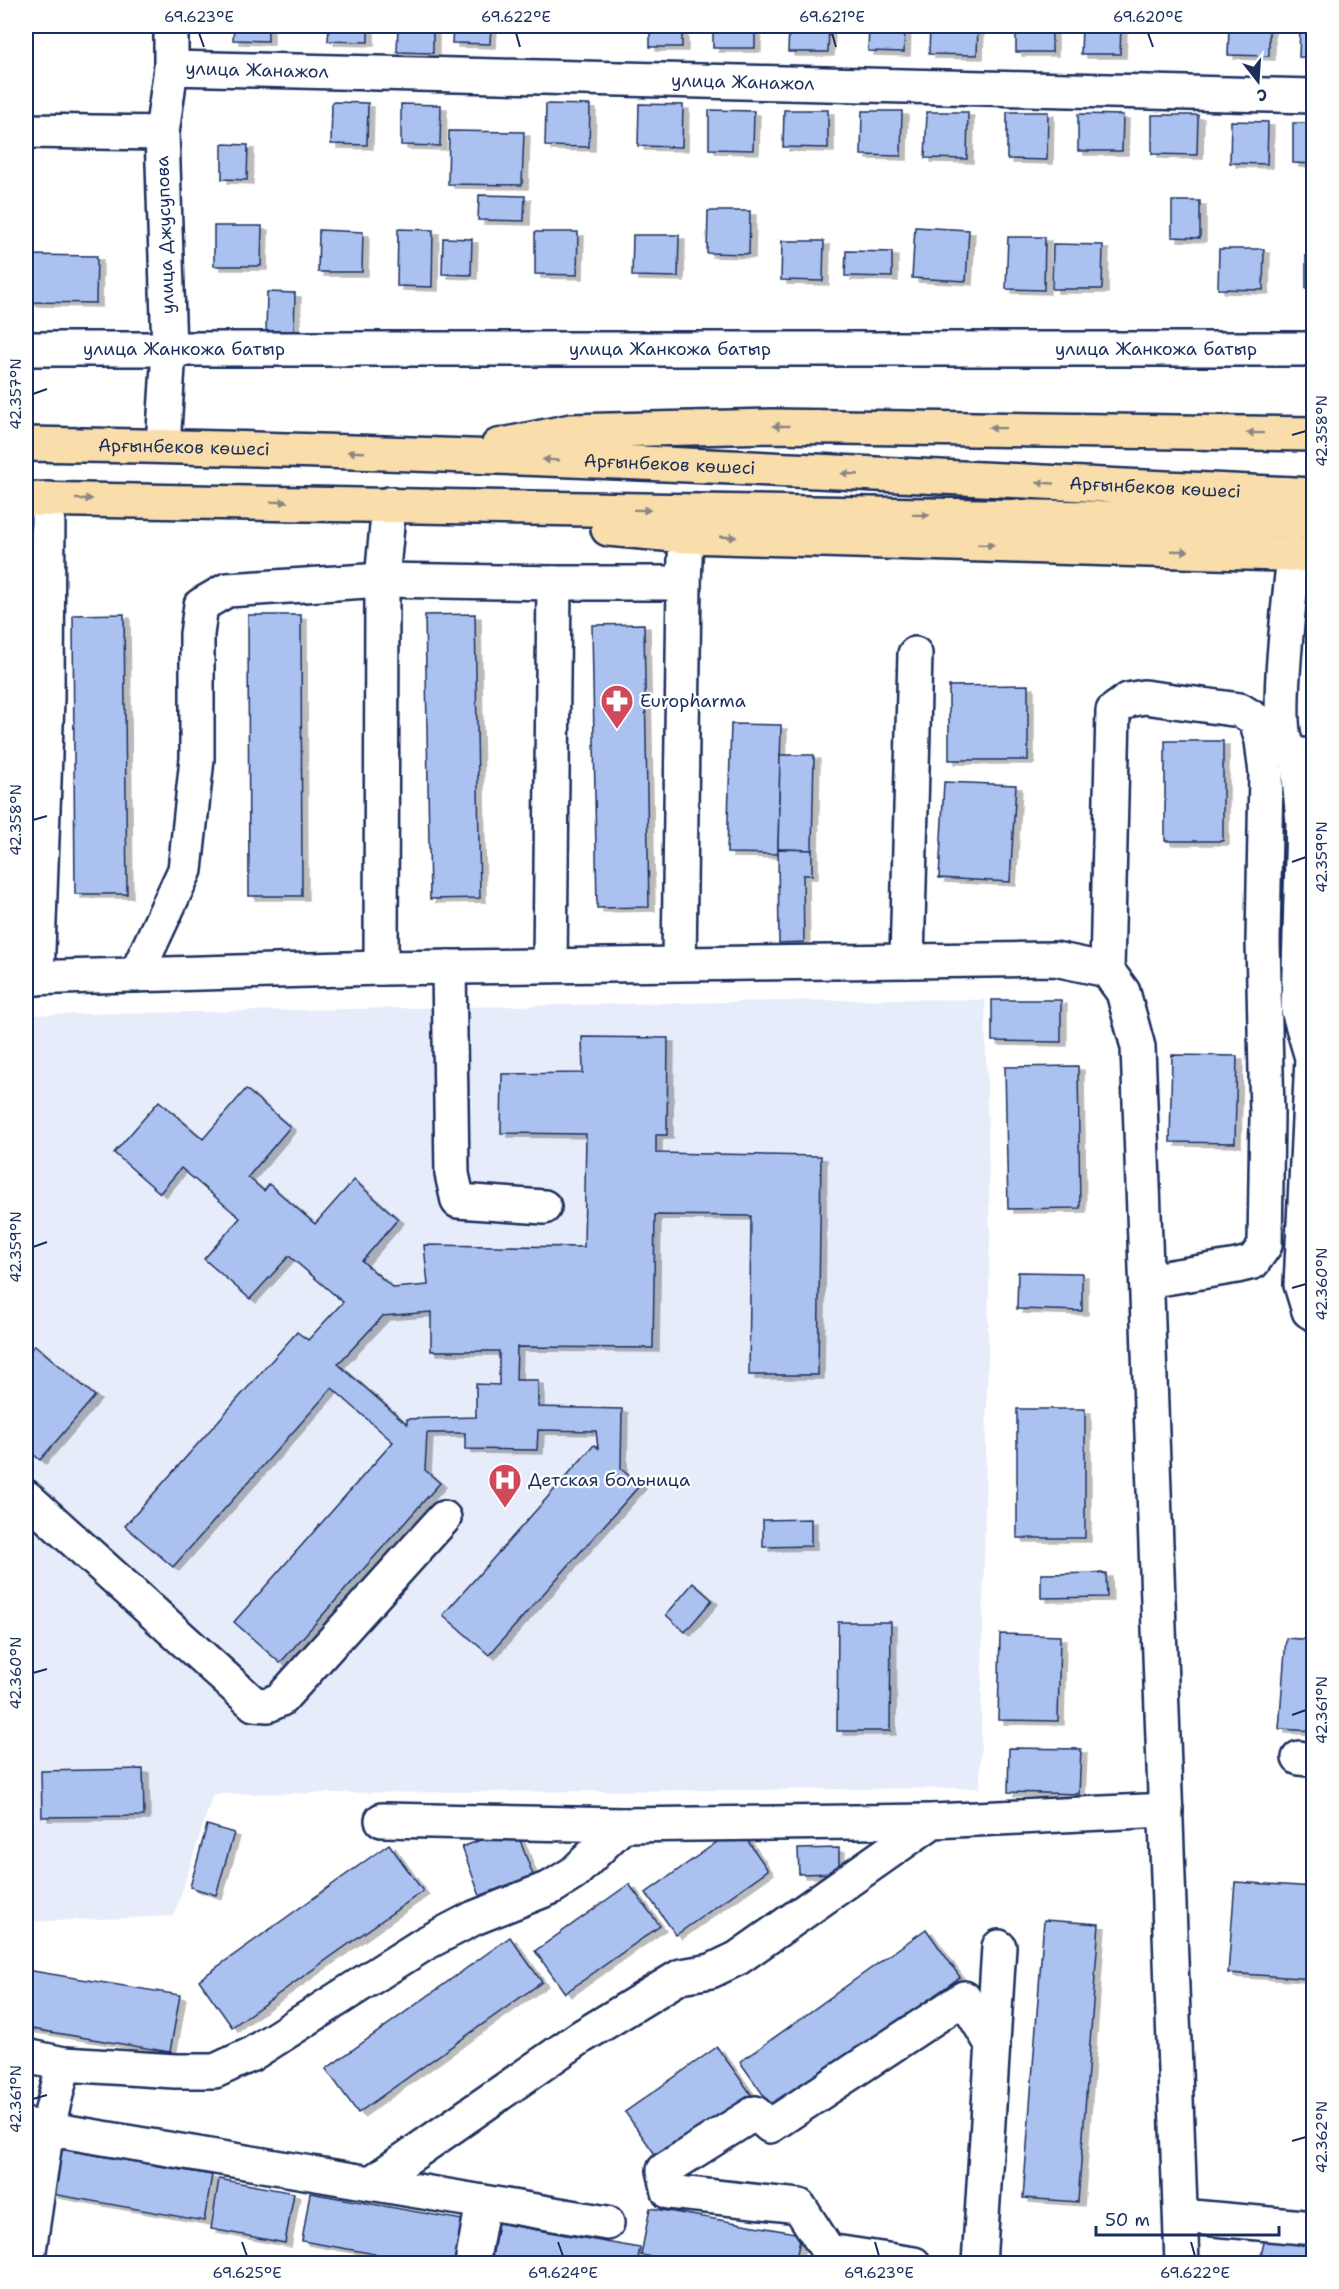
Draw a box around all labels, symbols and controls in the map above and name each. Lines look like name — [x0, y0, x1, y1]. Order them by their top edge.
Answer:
text: 69.623°E — [164, 7, 234, 27]
text: 69.622°E — [481, 7, 551, 27]
text: 69.621°E — [799, 7, 865, 27]
text: 69.620°E — [1113, 7, 1183, 27]
north arrow — [1228, 51, 1288, 111]
street label: улица Жанажол — [185, 56, 329, 84]
street label: улица Жанажол — [671, 68, 815, 96]
text: С — [1254, 83, 1270, 106]
street label: улица Джусупова — [150, 155, 180, 315]
street label: улица Жанкожа батыр — [83, 337, 285, 361]
street label: улица Жанкожа батыр — [569, 337, 771, 361]
street label: улица Жанкожа батыр — [1055, 337, 1257, 361]
text: 42.357°N — [6, 358, 26, 430]
text: 42.358°N — [1312, 395, 1332, 467]
one-way arrow — [772, 421, 791, 431]
one-way arrow — [988, 424, 1007, 433]
one-way arrow — [1246, 428, 1265, 438]
street label: Арғынбеков көшесі — [98, 433, 270, 461]
one-way arrow — [346, 448, 365, 457]
street label: Арғынбеков көшесі — [583, 449, 756, 480]
one-way arrow — [541, 456, 560, 465]
one-way arrow — [841, 469, 860, 478]
street label: Арғынбеков көшесі — [1069, 471, 1241, 504]
one-way arrow — [1036, 478, 1055, 487]
one-way arrow — [74, 494, 93, 504]
one-way arrow — [269, 497, 288, 507]
one-way arrow — [632, 505, 651, 514]
one-way arrow — [911, 510, 930, 520]
one-way arrow — [718, 533, 737, 542]
one-way arrow — [976, 540, 995, 550]
one-way arrow — [1171, 546, 1190, 556]
pharmacy icon: Europharma — [599, 683, 635, 730]
place label: Europharma — [640, 689, 746, 713]
text: 42.358°N — [6, 784, 26, 856]
text: 42.359°N — [1312, 821, 1332, 893]
text: 42.359°N — [6, 1211, 26, 1283]
text: 42.360°N — [1312, 1248, 1332, 1321]
hospital icon: Детская больница — [487, 1462, 523, 1509]
place label: Детская больница — [528, 1468, 690, 1492]
text: 42.360°N — [6, 1637, 26, 1710]
text: 42.361°N — [1312, 1676, 1332, 1744]
text: 42.361°N — [6, 2065, 26, 2133]
text: 42.362°N — [1312, 2101, 1332, 2173]
scale bar — [1096, 2199, 1279, 2237]
text: 50 m — [1105, 2208, 1150, 2232]
text: 69.625°E — [212, 2263, 282, 2283]
text: 69.624°E — [528, 2263, 598, 2283]
text: 69.623°E — [844, 2263, 914, 2283]
text: 69.622°E — [1160, 2263, 1230, 2283]

